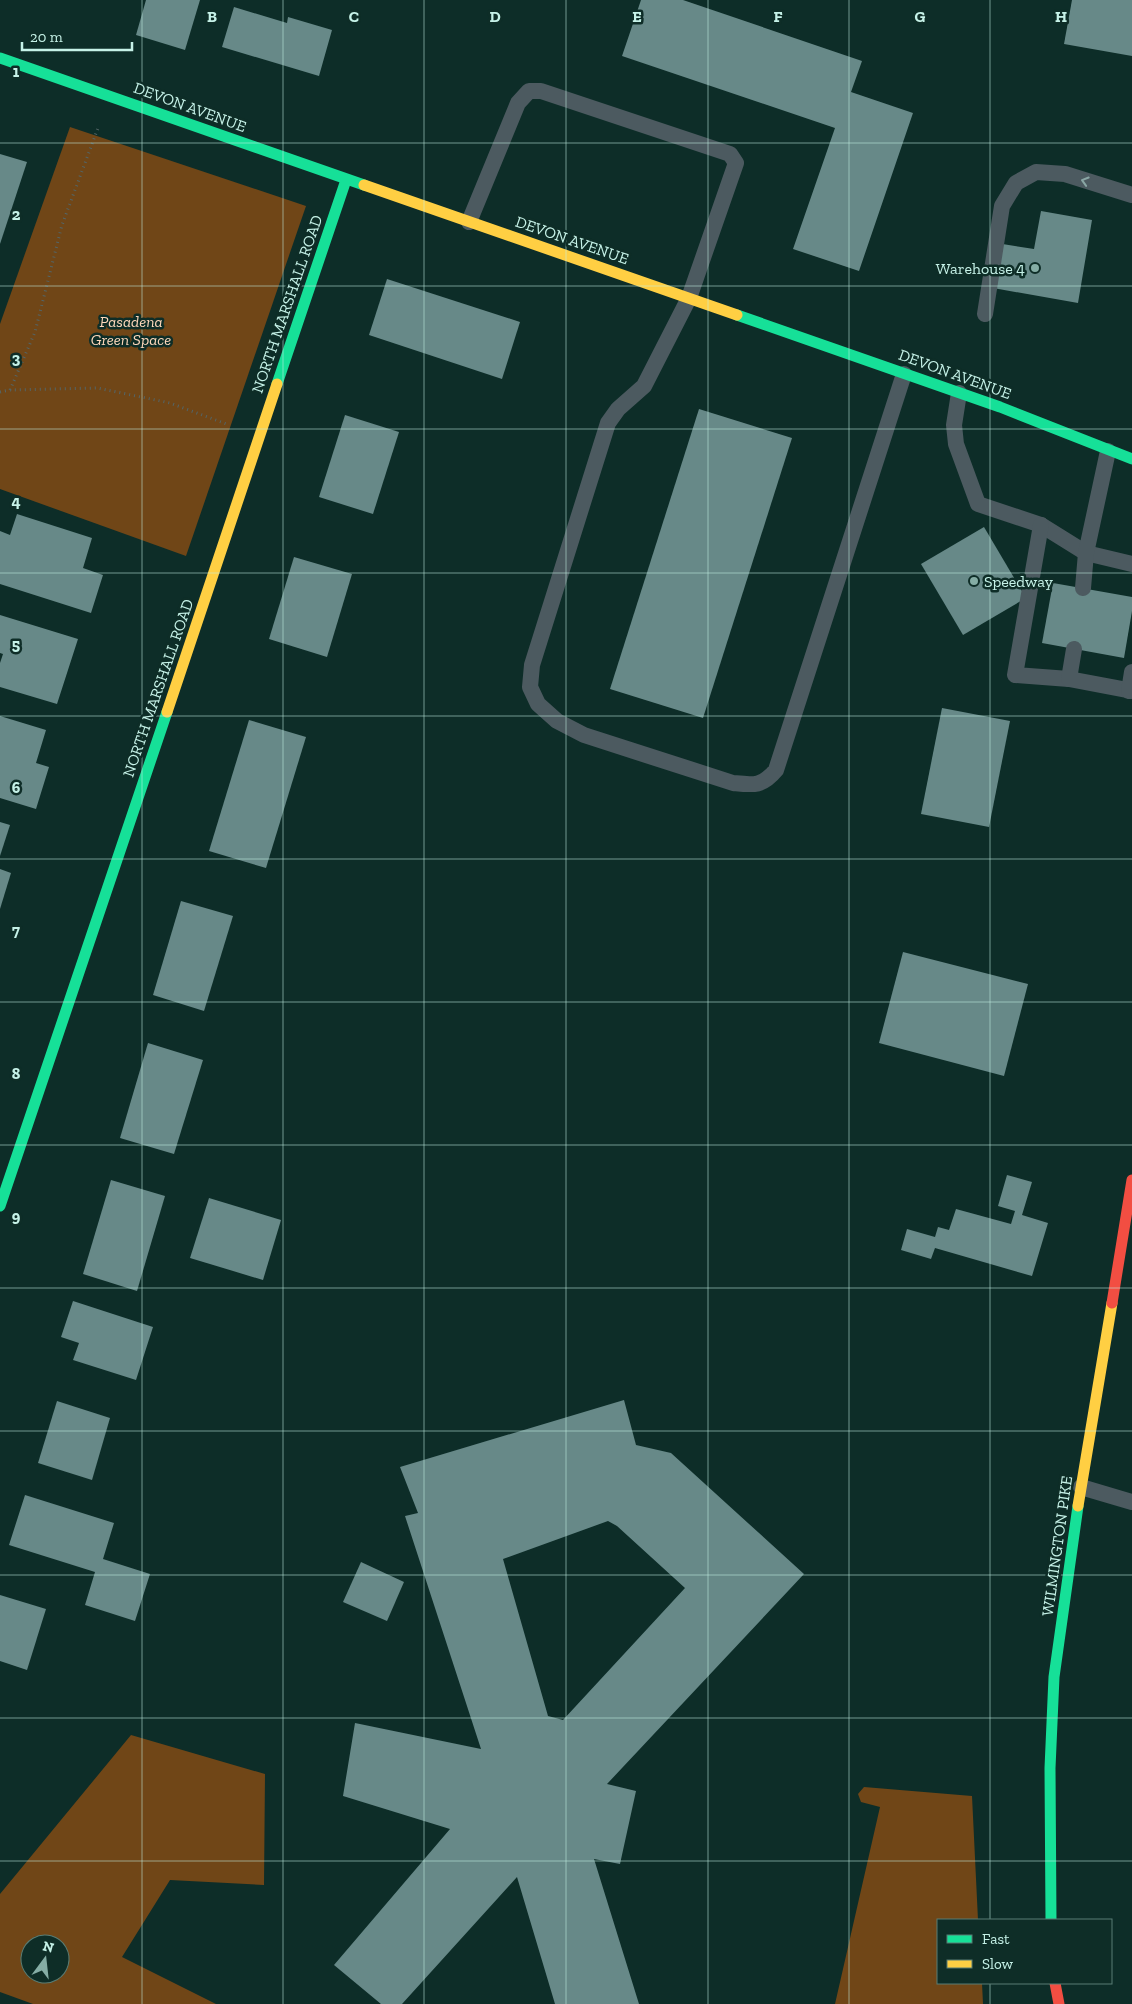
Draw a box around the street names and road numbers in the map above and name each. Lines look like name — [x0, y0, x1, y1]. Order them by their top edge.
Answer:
street label: DEVON AVENUE — [131, 78, 249, 136]
street label: NORTH MARSHALL ROAD — [248, 212, 326, 396]
street label: DEVON AVENUE — [513, 212, 631, 268]
street label: DEVON AVENUE — [896, 345, 1014, 403]
street label: NORTH MARSHALL ROAD — [119, 596, 197, 780]
street label: WILMINGTON PIKE — [1038, 1475, 1076, 1617]

